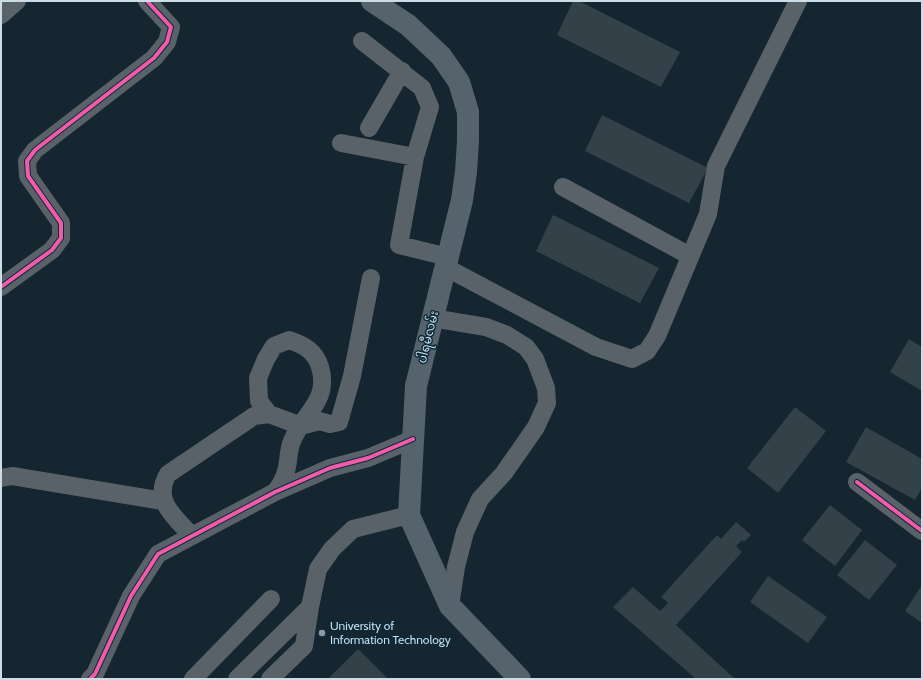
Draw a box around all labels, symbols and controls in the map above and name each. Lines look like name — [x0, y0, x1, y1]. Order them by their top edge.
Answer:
street label: ပါရမီလမ်း — [413, 309, 444, 365]
place label: University of Information Technology — [330, 618, 451, 647]
marker: University of Information Technology — [317, 628, 327, 638]

